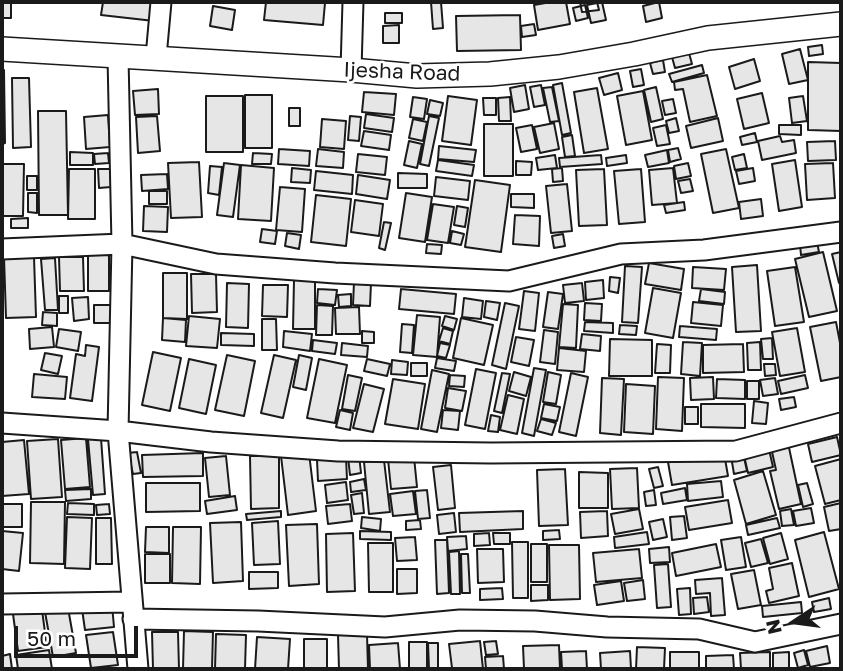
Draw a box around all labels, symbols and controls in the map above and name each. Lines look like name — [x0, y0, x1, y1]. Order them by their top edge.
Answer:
street label: Ijesha Road — [343, 57, 461, 87]
north arrow — [759, 587, 829, 657]
scale bar — [18, 612, 142, 656]
text: N — [760, 617, 786, 636]
text: 50 m — [27, 625, 76, 651]

